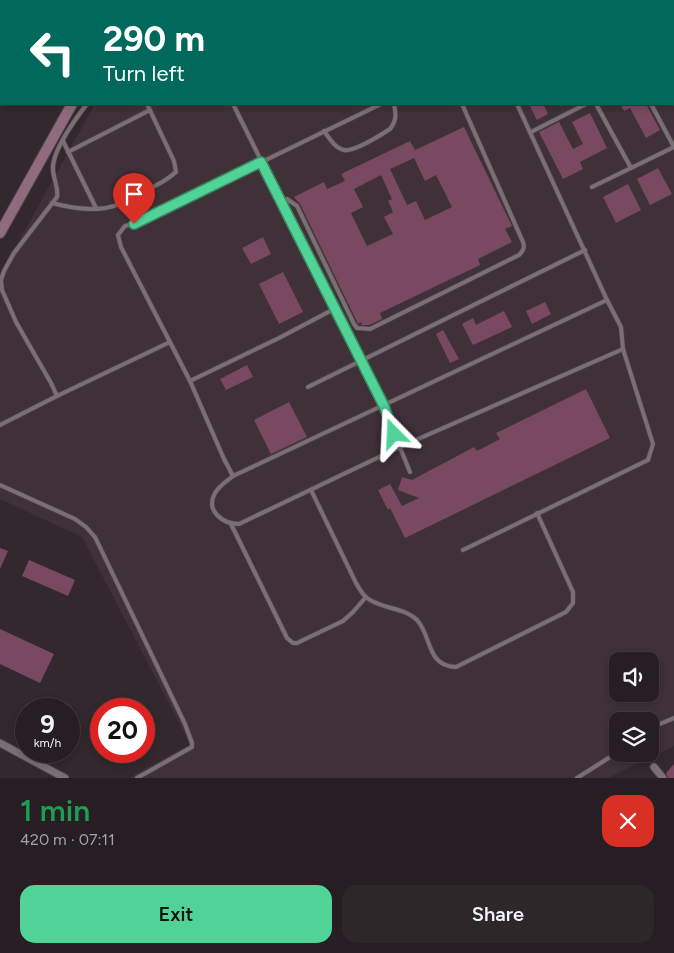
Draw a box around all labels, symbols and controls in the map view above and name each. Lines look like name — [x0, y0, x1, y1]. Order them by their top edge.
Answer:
text: 290 m — [103, 18, 205, 60]
icon: left — [20, 20, 85, 85]
text: Turn left — [103, 60, 185, 87]
pin — [113, 173, 155, 224]
icon: arrive — [120, 180, 148, 208]
position arrow — [367, 407, 419, 459]
map controls — [609, 652, 659, 762]
button: sound — [609, 652, 659, 702]
speed limit sign: 20 — [90, 698, 155, 763]
text: 9 — [40, 709, 55, 739]
button: layers — [609, 712, 659, 762]
text: km/h — [34, 736, 61, 750]
text: 1 min — [20, 792, 90, 829]
button: close — [602, 795, 654, 847]
text: 420 m · 07:11 — [20, 830, 115, 849]
button: Exit — [20, 885, 332, 943]
button: Share — [342, 885, 654, 943]

